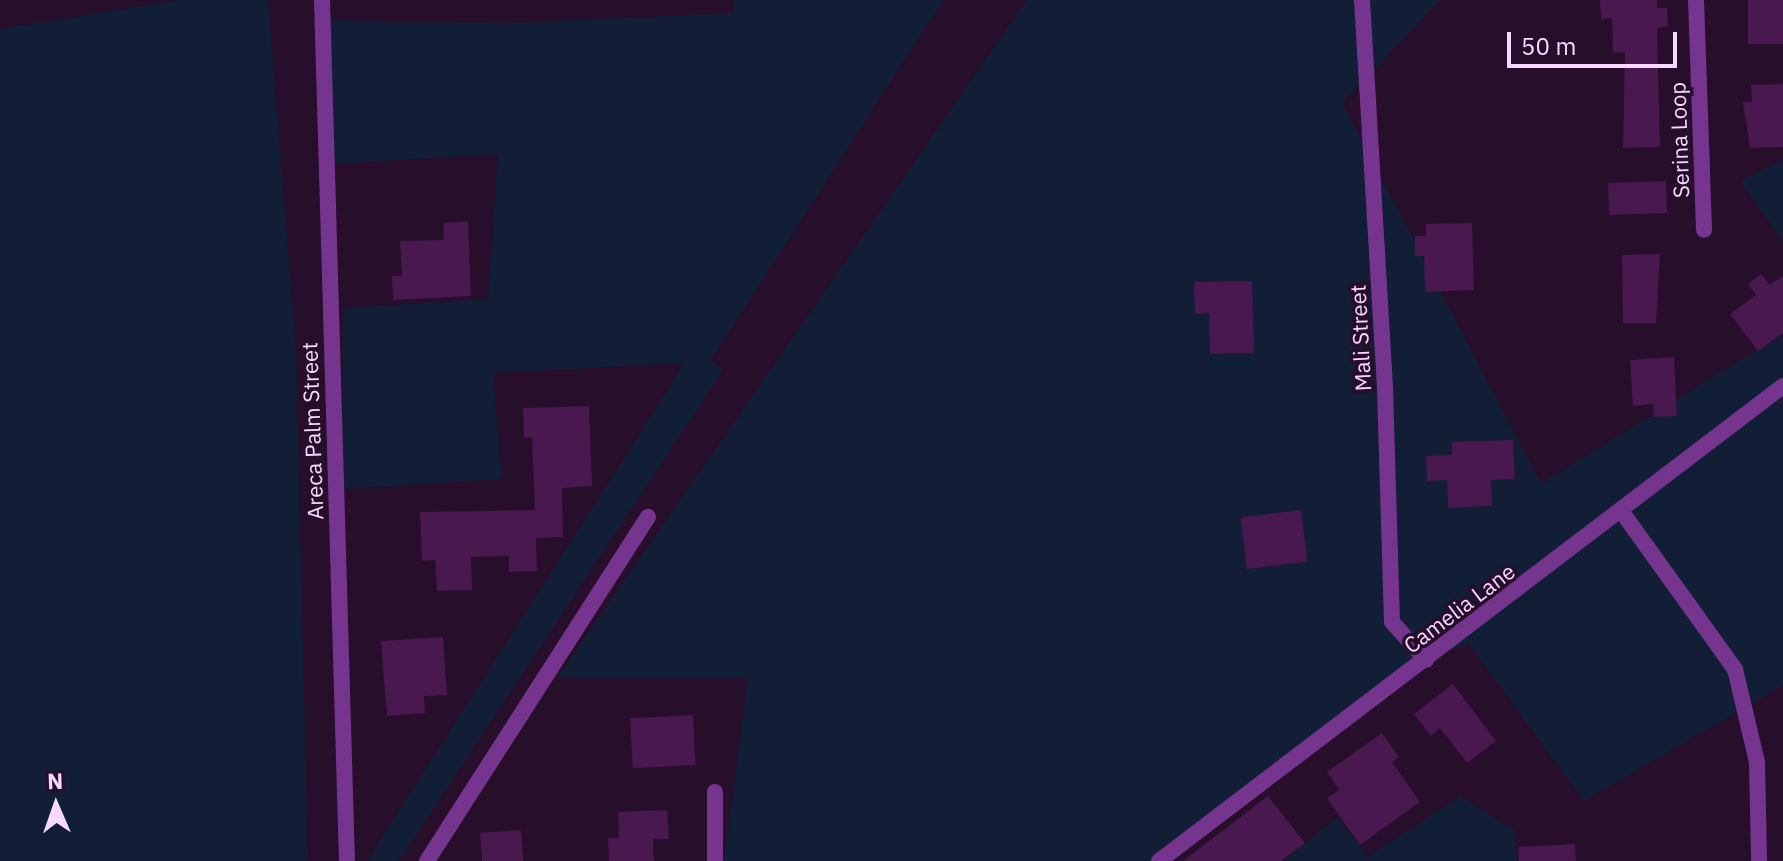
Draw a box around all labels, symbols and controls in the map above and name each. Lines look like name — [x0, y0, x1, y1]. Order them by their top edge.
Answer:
scale bar — [1511, 16, 1681, 66]
text: 50 m — [1521, 30, 1576, 62]
street label: Serina Loop — [1664, 82, 1694, 198]
street label: Mali Street — [1344, 284, 1376, 392]
street label: Areca Palm Street — [296, 342, 328, 520]
street label: Camelia Lane — [1398, 558, 1520, 658]
north arrow — [16, 765, 96, 845]
text: N — [47, 766, 64, 795]

